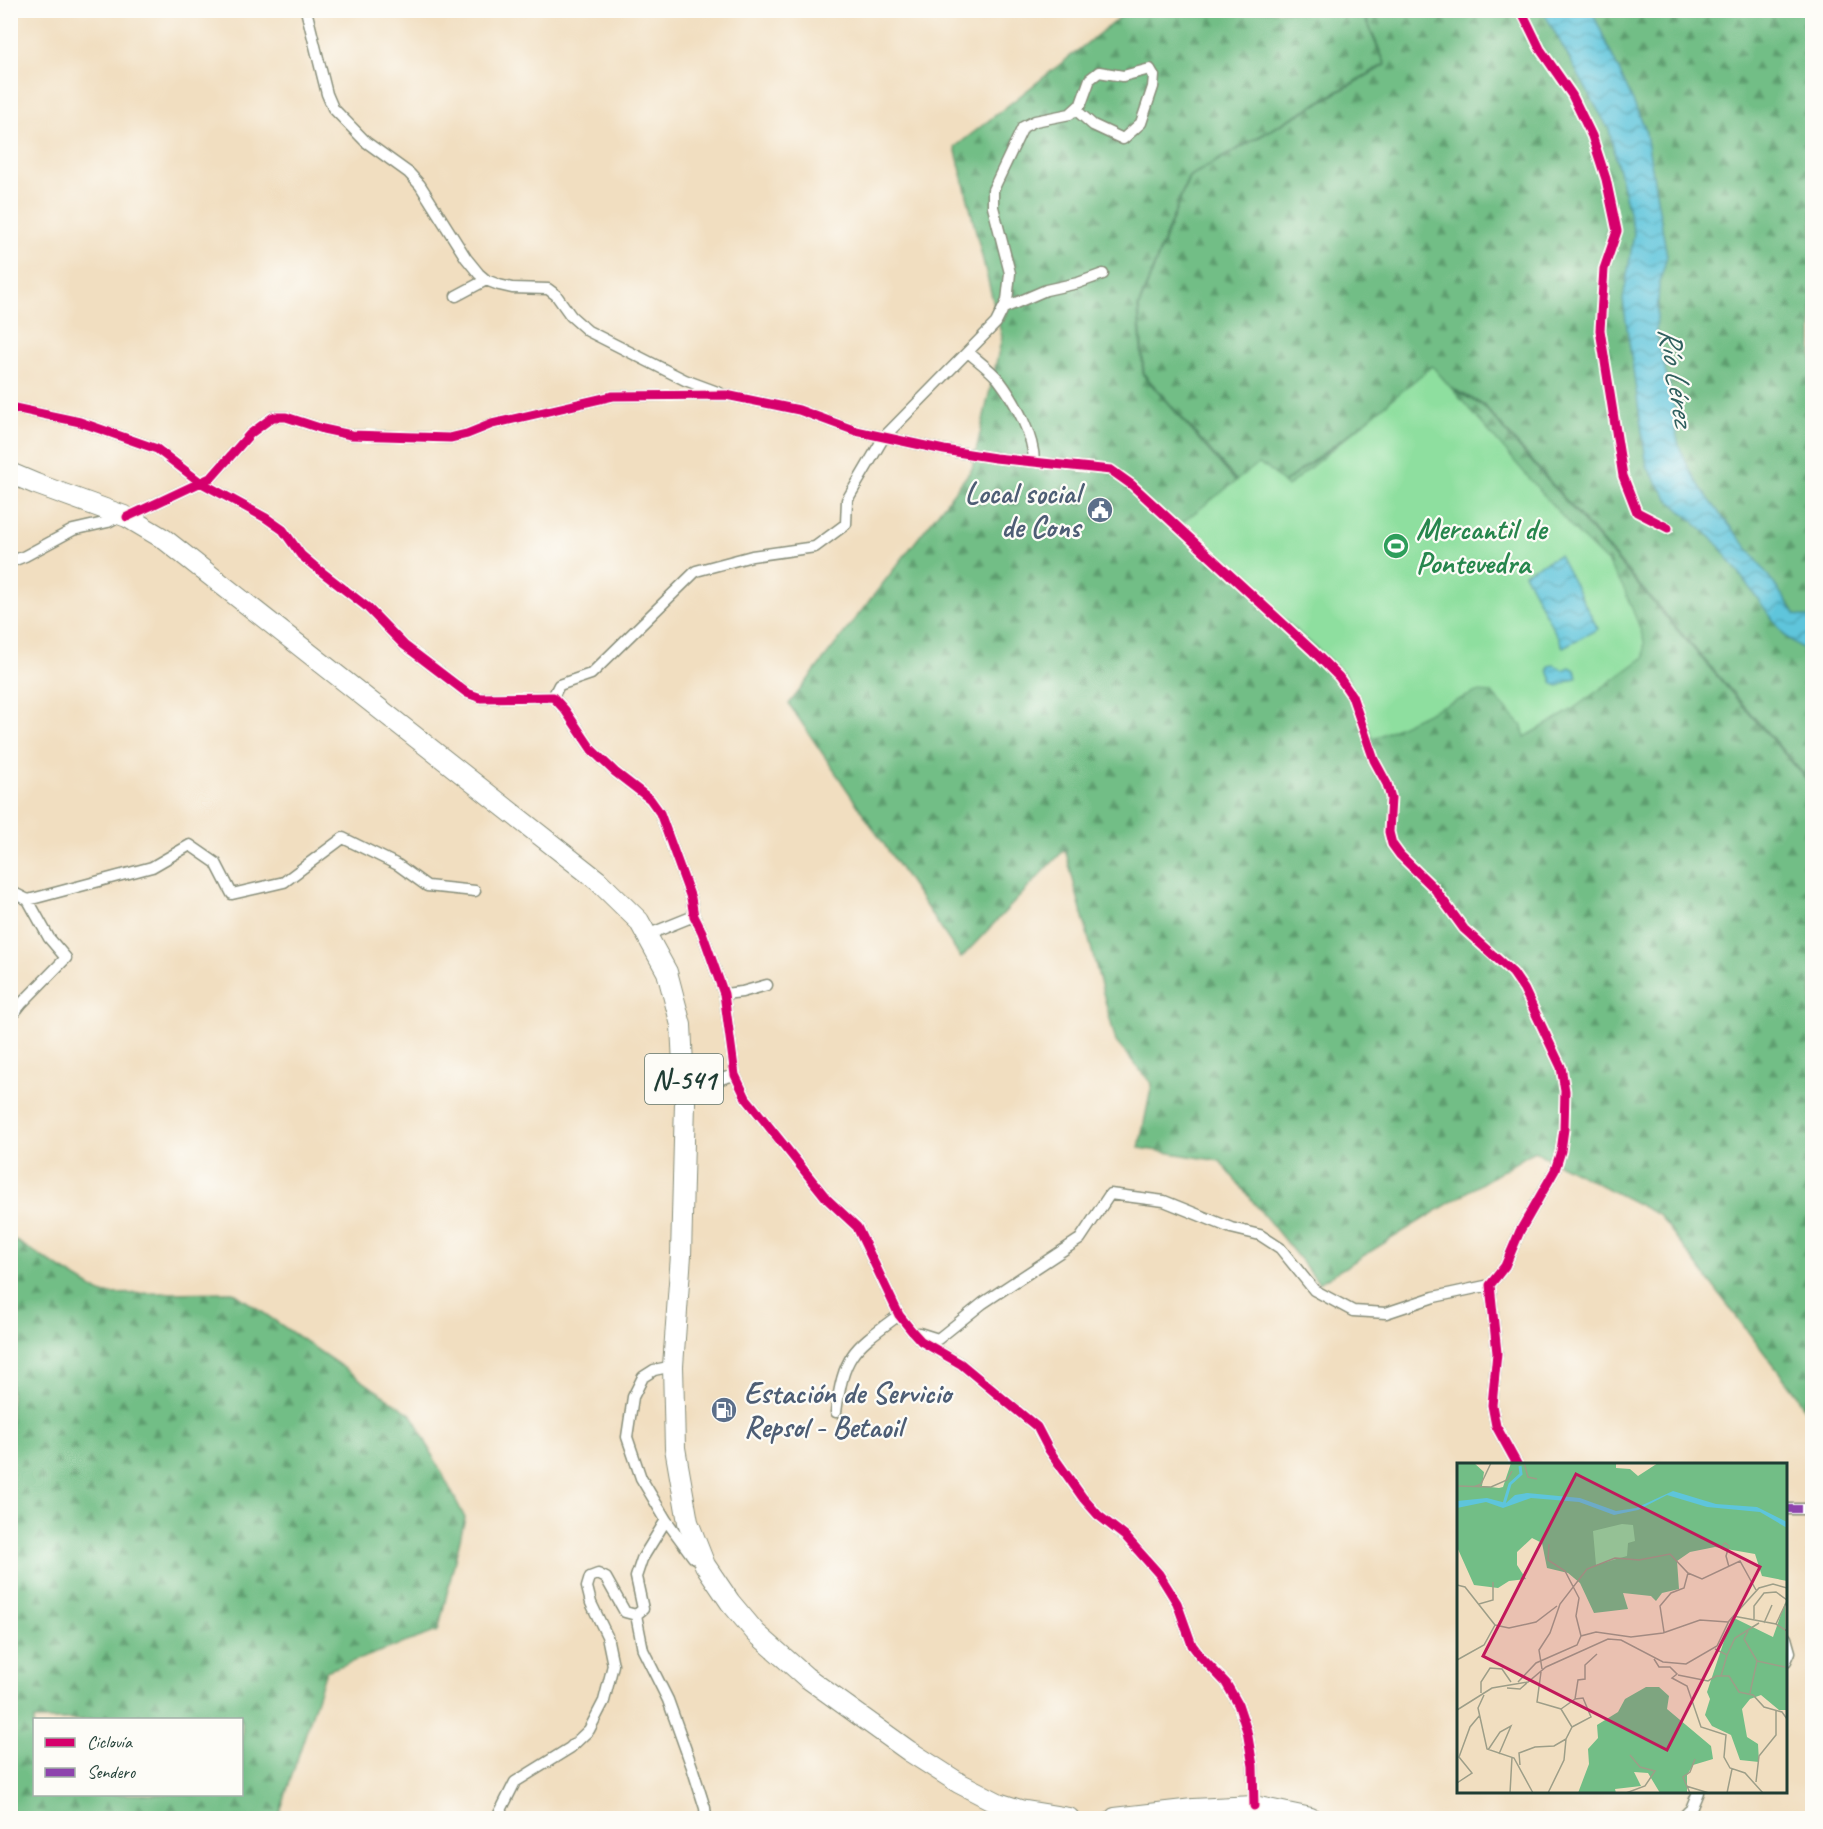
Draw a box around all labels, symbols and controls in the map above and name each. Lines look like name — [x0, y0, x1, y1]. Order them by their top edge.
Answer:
water label: Río Lérez — [1649, 324, 1706, 433]
place label: Local social de Cons — [965, 474, 1086, 546]
public building icon: Local social de Cons — [1085, 495, 1115, 525]
place label: Mercantil de Pontevedra — [1416, 510, 1549, 582]
sports icon: Mercantil de Pontevedra — [1381, 531, 1411, 561]
road number: N-541 — [645, 1054, 723, 1104]
place label: Estación de Servicio Repsol - Betaoil — [744, 1374, 954, 1446]
fuel station icon: Estación de Servicio Repsol - Betaoil — [709, 1395, 739, 1425]
inset map — [1457, 1463, 1787, 1793]
legend — [33, 1718, 243, 1796]
text: Ciclovía — [87, 1731, 133, 1753]
text: Sendero — [87, 1761, 137, 1783]

